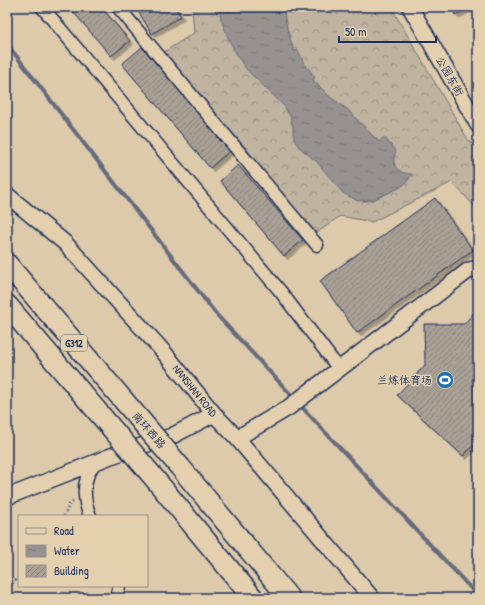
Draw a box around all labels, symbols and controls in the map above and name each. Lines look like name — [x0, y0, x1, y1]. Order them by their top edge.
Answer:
scale bar — [339, 18, 436, 44]
text: 50 m — [345, 23, 366, 40]
street label: 公园东街 — [433, 53, 468, 99]
road number: G312 — [61, 335, 87, 351]
street label: NANSHAN ROAD — [170, 362, 221, 420]
sports icon: 兰炼体育场 — [435, 370, 455, 390]
place label: 兰炼体育场 — [377, 373, 432, 387]
street label: 南环西路 — [129, 409, 169, 451]
legend — [18, 515, 148, 587]
text: Road — [54, 522, 74, 539]
text: Water — [54, 542, 80, 559]
text: Building — [54, 562, 89, 579]

